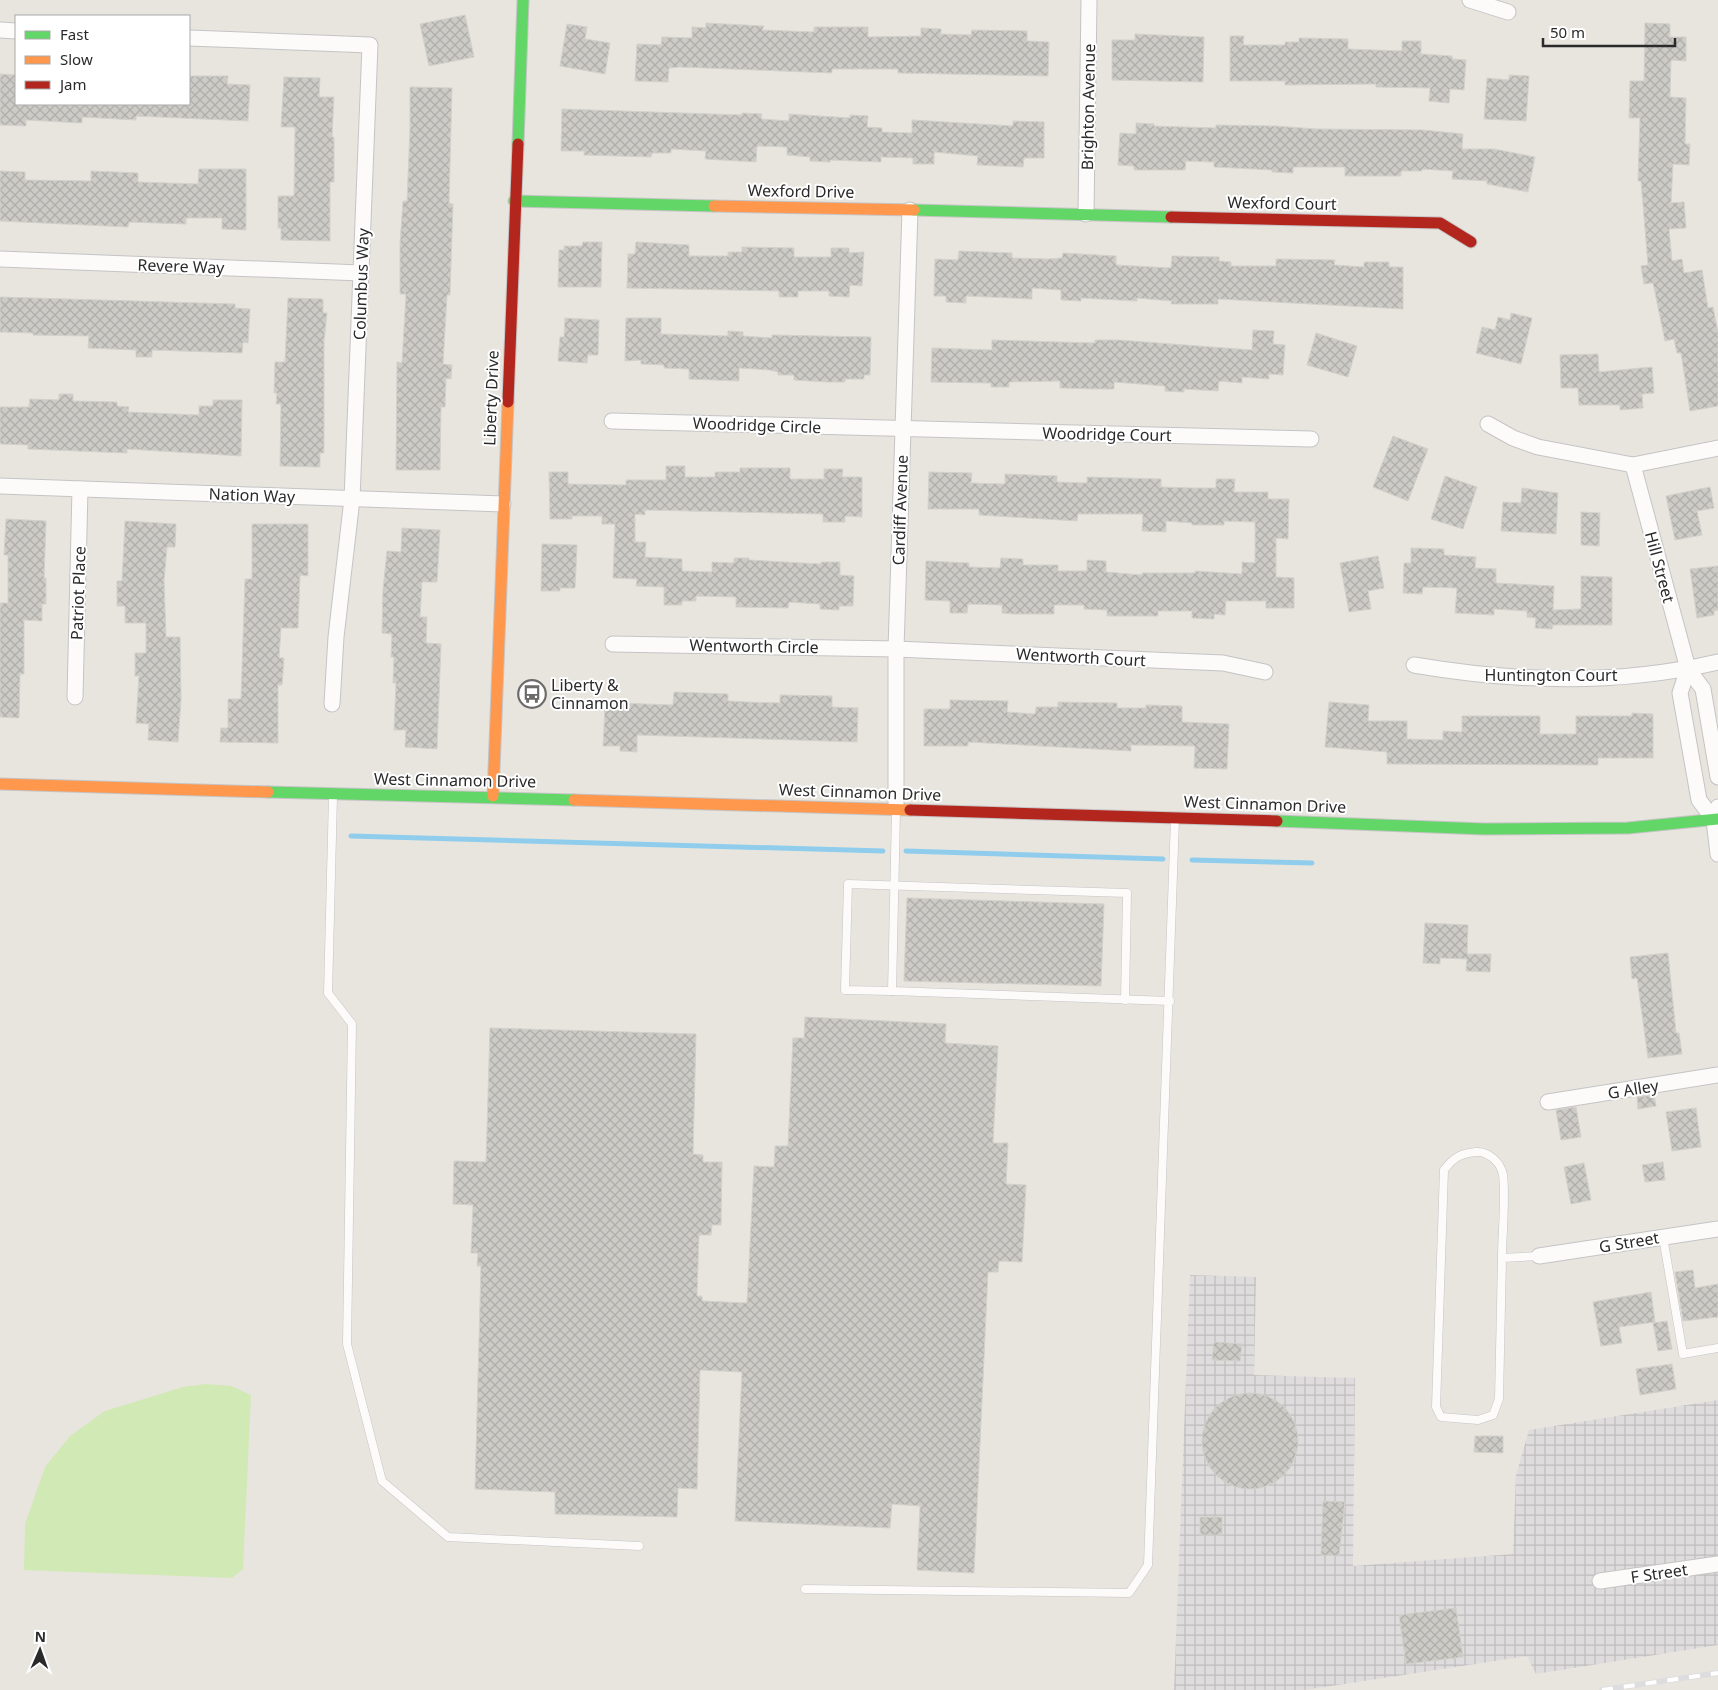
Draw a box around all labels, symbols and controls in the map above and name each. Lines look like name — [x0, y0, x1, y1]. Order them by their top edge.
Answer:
legend — [15, 15, 190, 105]
scale bar — [1543, 15, 1676, 47]
text: 50 m — [1550, 22, 1585, 42]
text: Fast — [60, 24, 89, 44]
street label: Brighton Avenue — [1076, 44, 1100, 170]
text: Slow — [60, 49, 93, 69]
text: Jam — [58, 74, 87, 94]
street label: Wexford Drive — [747, 179, 855, 203]
street label: Wexford Court — [1227, 191, 1337, 215]
street label: Columbus Way — [348, 227, 374, 340]
street label: Revere Way — [137, 253, 226, 279]
street label: Liberty Drive — [478, 350, 504, 446]
street label: Woodridge Circle — [692, 412, 822, 438]
street label: Woodridge Court — [1042, 422, 1172, 446]
street label: Cardiff Avenue — [887, 454, 913, 566]
street label: Nation Way — [208, 482, 296, 508]
street label: Hill Street — [1640, 529, 1680, 605]
street label: Patriot Place — [65, 546, 91, 640]
street label: Wentworth Circle — [689, 634, 819, 658]
street label: Wentworth Court — [1016, 643, 1147, 671]
street label: Huntington Court — [1485, 664, 1618, 686]
place label: Liberty & Cinnamon — [551, 674, 629, 714]
bus stop icon: Liberty & Cinnamon — [517, 679, 547, 709]
street label: West Cinnamon Drive — [374, 768, 536, 792]
street label: West Cinnamon Drive — [778, 778, 942, 806]
street label: West Cinnamon Drive — [1183, 790, 1347, 818]
street label: G Alley — [1606, 1074, 1661, 1104]
street label: G Street — [1597, 1226, 1661, 1258]
street label: F Street — [1629, 1558, 1689, 1588]
north arrow — [15, 1625, 65, 1675]
text: N — [34, 1627, 46, 1646]

